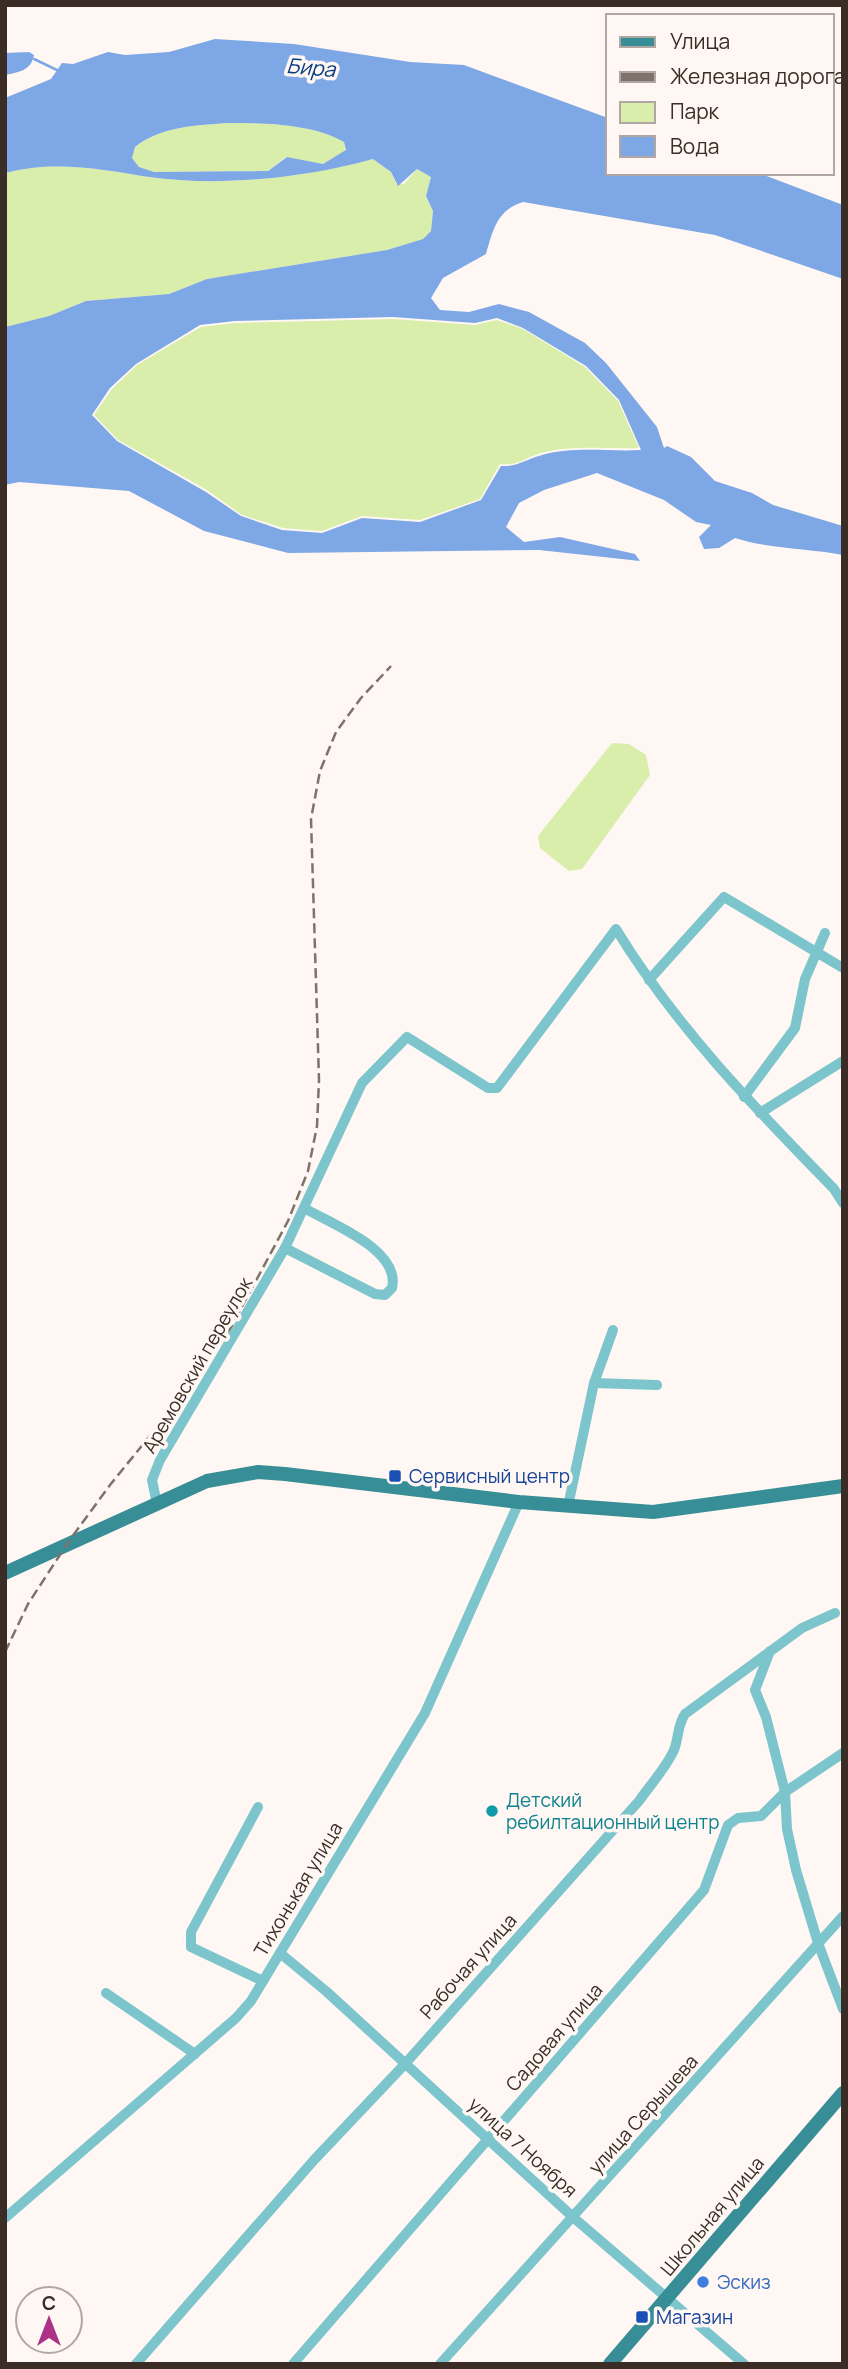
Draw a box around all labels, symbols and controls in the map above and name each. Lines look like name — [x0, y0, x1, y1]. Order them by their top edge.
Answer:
legend — [606, 14, 834, 175]
text: Улица — [670, 27, 730, 55]
water label: Бира — [286, 51, 338, 83]
text: Железная дорога — [670, 62, 846, 90]
text: Парк — [670, 97, 720, 125]
text: Вода — [670, 132, 720, 160]
street label: Аремовский переулок — [136, 1272, 258, 1458]
place label: Сервисный центр — [409, 1463, 570, 1489]
marker: Сервисный центр — [387, 1468, 403, 1484]
place label: Детский ребилтационный центр — [506, 1787, 720, 1835]
marker: Детский ребилтационный центр — [484, 1803, 500, 1819]
street label: Тихонькая улица — [248, 1817, 348, 1961]
street label: Рабочая улица — [414, 1908, 522, 2024]
street label: Садовая улица — [500, 1977, 608, 2097]
street label: улица Серышева — [582, 2049, 704, 2179]
street label: улица 7 Ноября — [463, 2091, 583, 2203]
street label: Школьная улица — [654, 2151, 770, 2281]
place label: Эскиз — [717, 2269, 771, 2295]
marker: Эскиз — [695, 2274, 711, 2290]
north arrow — [14, 2285, 84, 2355]
text: С — [42, 2290, 56, 2316]
place label: Магазин — [656, 2304, 733, 2330]
marker: Магазин — [634, 2309, 650, 2325]

